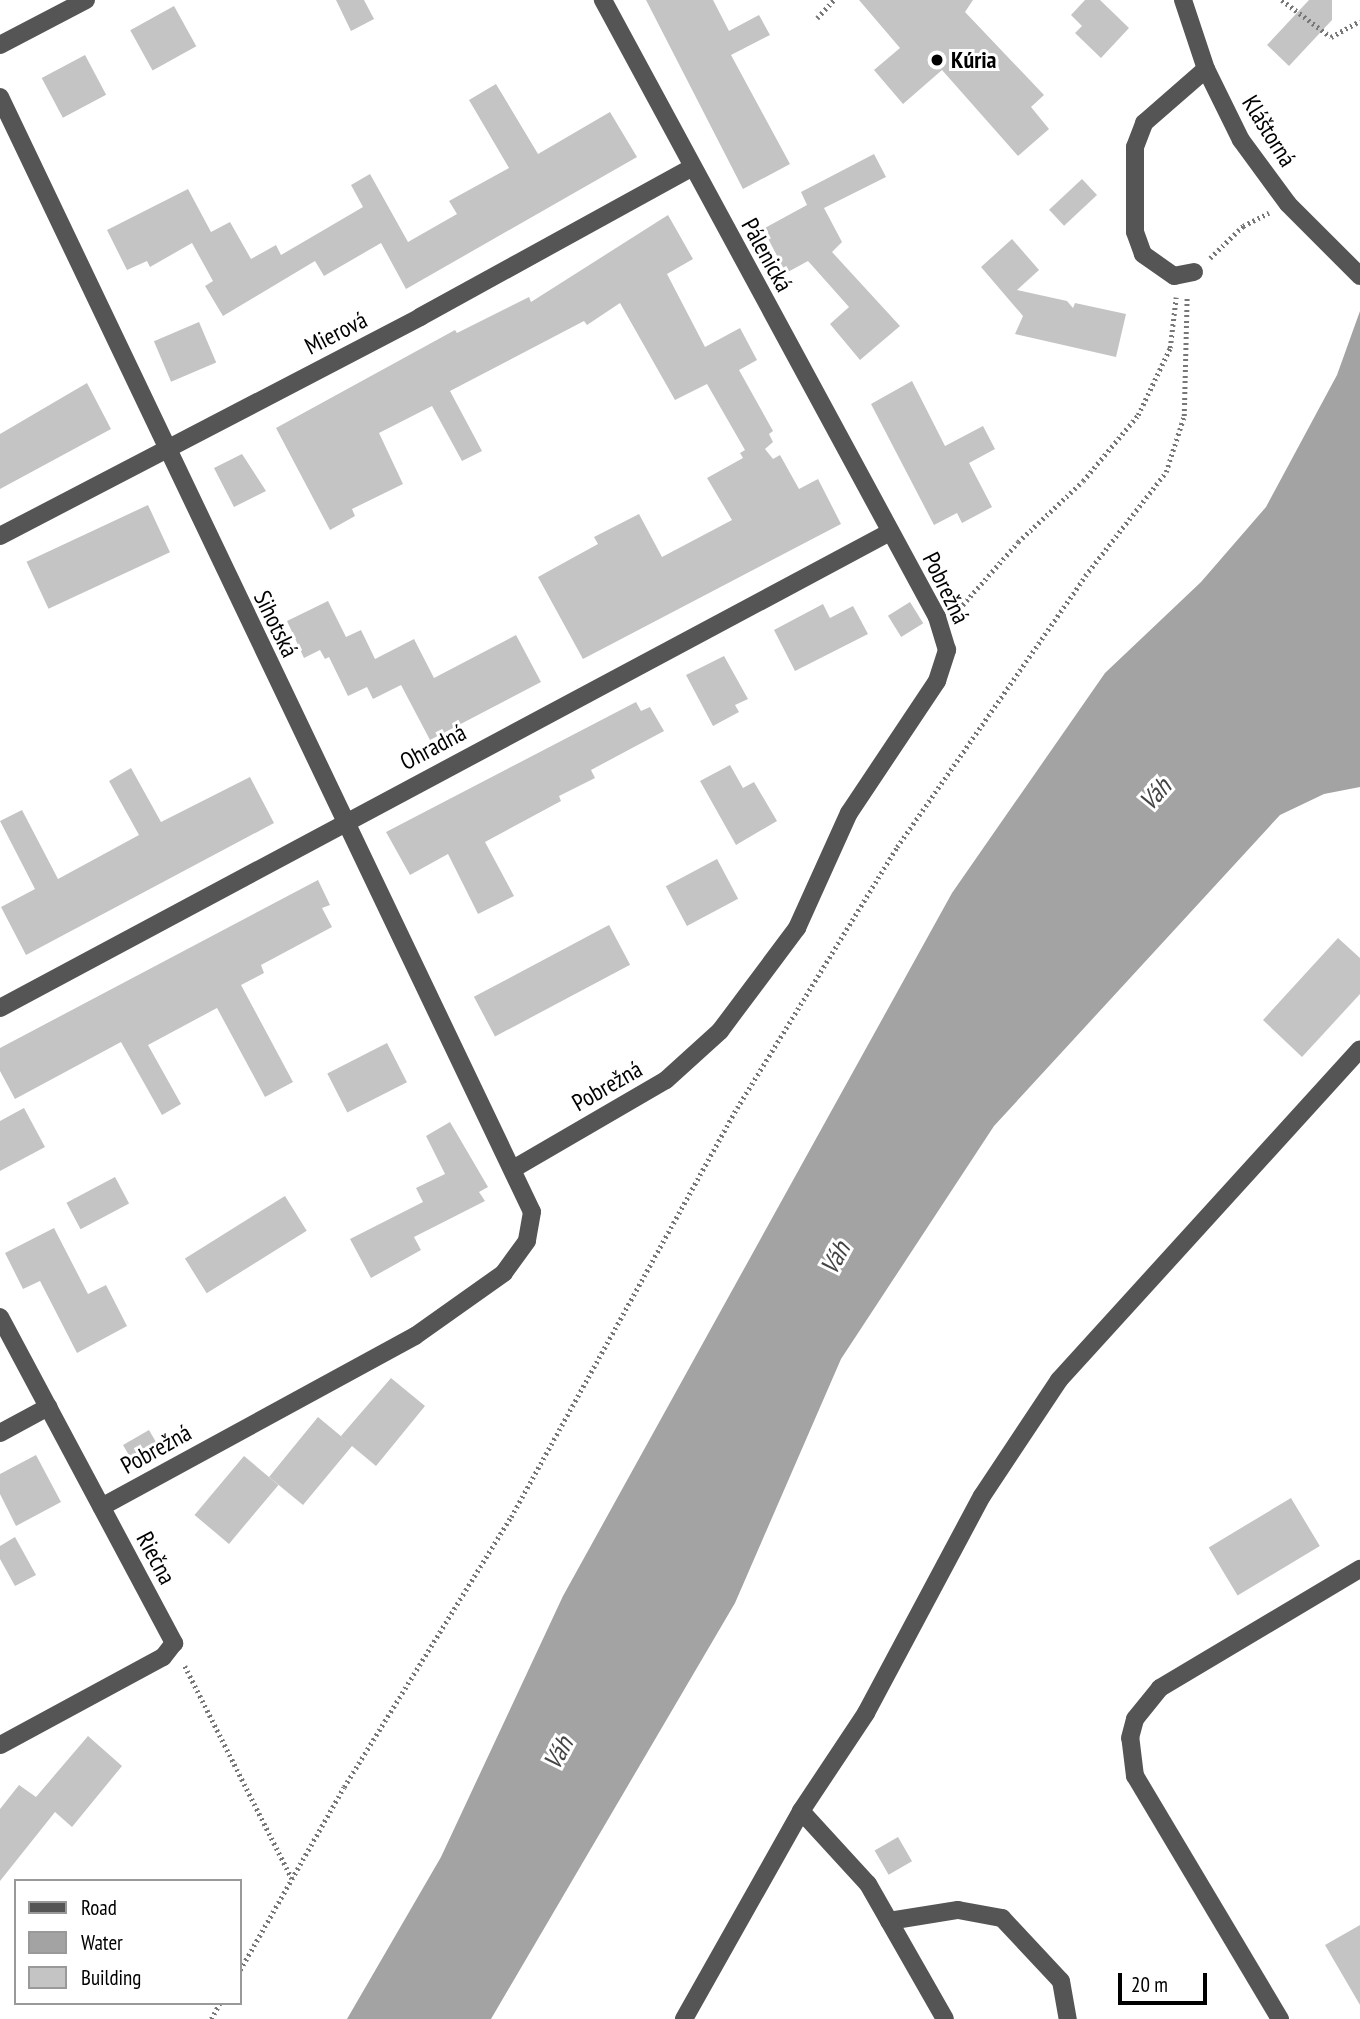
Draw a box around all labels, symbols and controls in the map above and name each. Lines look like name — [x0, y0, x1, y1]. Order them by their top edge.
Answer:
place label: Kúria — [951, 46, 997, 74]
marker: Kúria — [929, 52, 945, 68]
street label: Kláštorná — [1236, 90, 1302, 172]
street label: Pálenická — [735, 213, 799, 297]
street label: Mierová — [300, 305, 372, 361]
street label: Pobrežná — [916, 548, 976, 628]
street label: Sihotská — [248, 586, 304, 662]
street label: Ohradná — [395, 718, 471, 776]
water label: Váh — [1132, 771, 1178, 817]
street label: Pobrežná — [567, 1055, 647, 1117]
water label: Váh — [813, 1236, 857, 1280]
street label: Pobrežná — [116, 1418, 196, 1480]
street label: Riečna — [130, 1527, 182, 1589]
water label: Váh — [536, 1731, 580, 1775]
legend — [14, 1879, 242, 2005]
text: Road — [81, 1894, 117, 1921]
text: Water — [81, 1929, 123, 1956]
scale bar — [1122, 1960, 1211, 2004]
text: Building — [81, 1964, 141, 1991]
text: 20 m — [1131, 1971, 1168, 1998]

